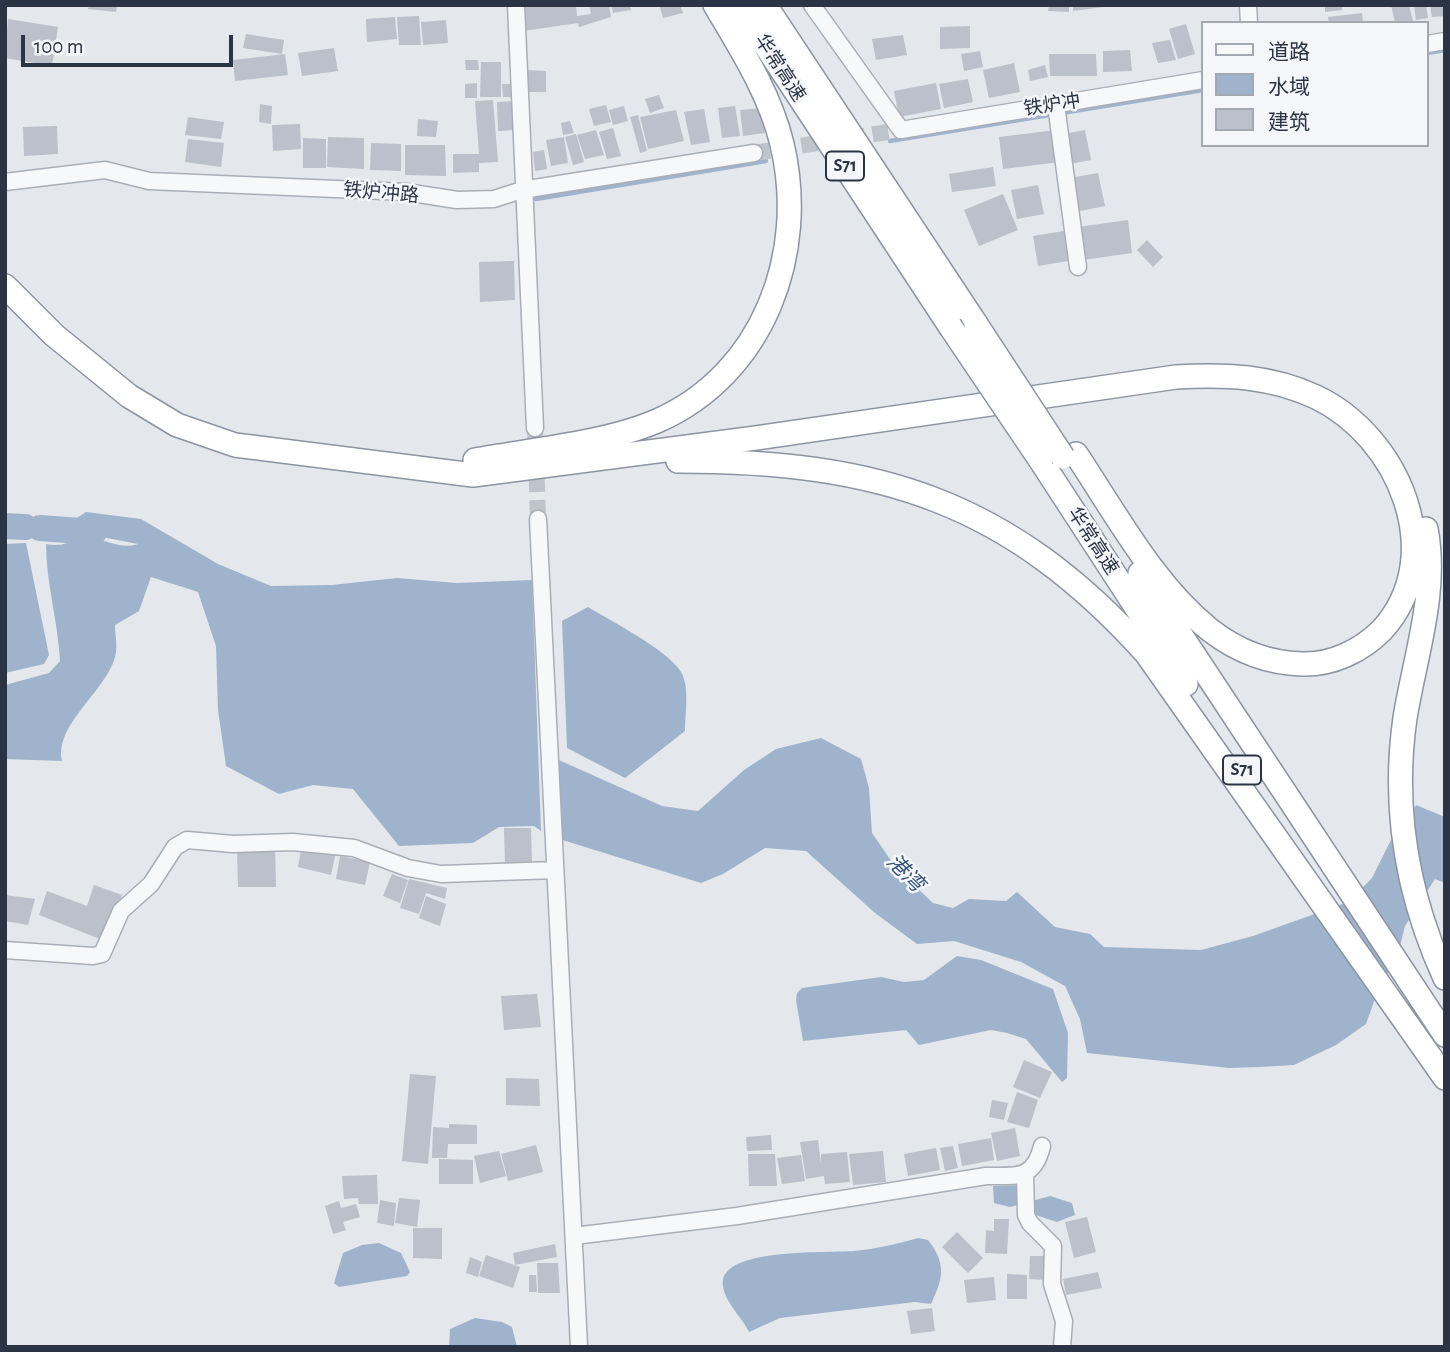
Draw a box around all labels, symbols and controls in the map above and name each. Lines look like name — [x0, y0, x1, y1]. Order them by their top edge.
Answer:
scale bar — [24, 21, 236, 65]
legend — [1202, 21, 1429, 147]
street label: 华常高速 — [750, 30, 810, 106]
text: 100 m — [34, 36, 84, 57]
text: 道路 — [1268, 42, 1310, 63]
text: 水域 — [1268, 77, 1310, 98]
street label: 铁炉冲 — [1022, 89, 1082, 121]
text: 建筑 — [1268, 112, 1310, 133]
road number: S71 — [826, 152, 864, 181]
street label: 铁炉冲路 — [342, 178, 420, 208]
street label: 华常高速 — [1063, 503, 1123, 579]
road number: S71 — [1223, 756, 1261, 784]
water label: 港湾 — [881, 849, 929, 897]

